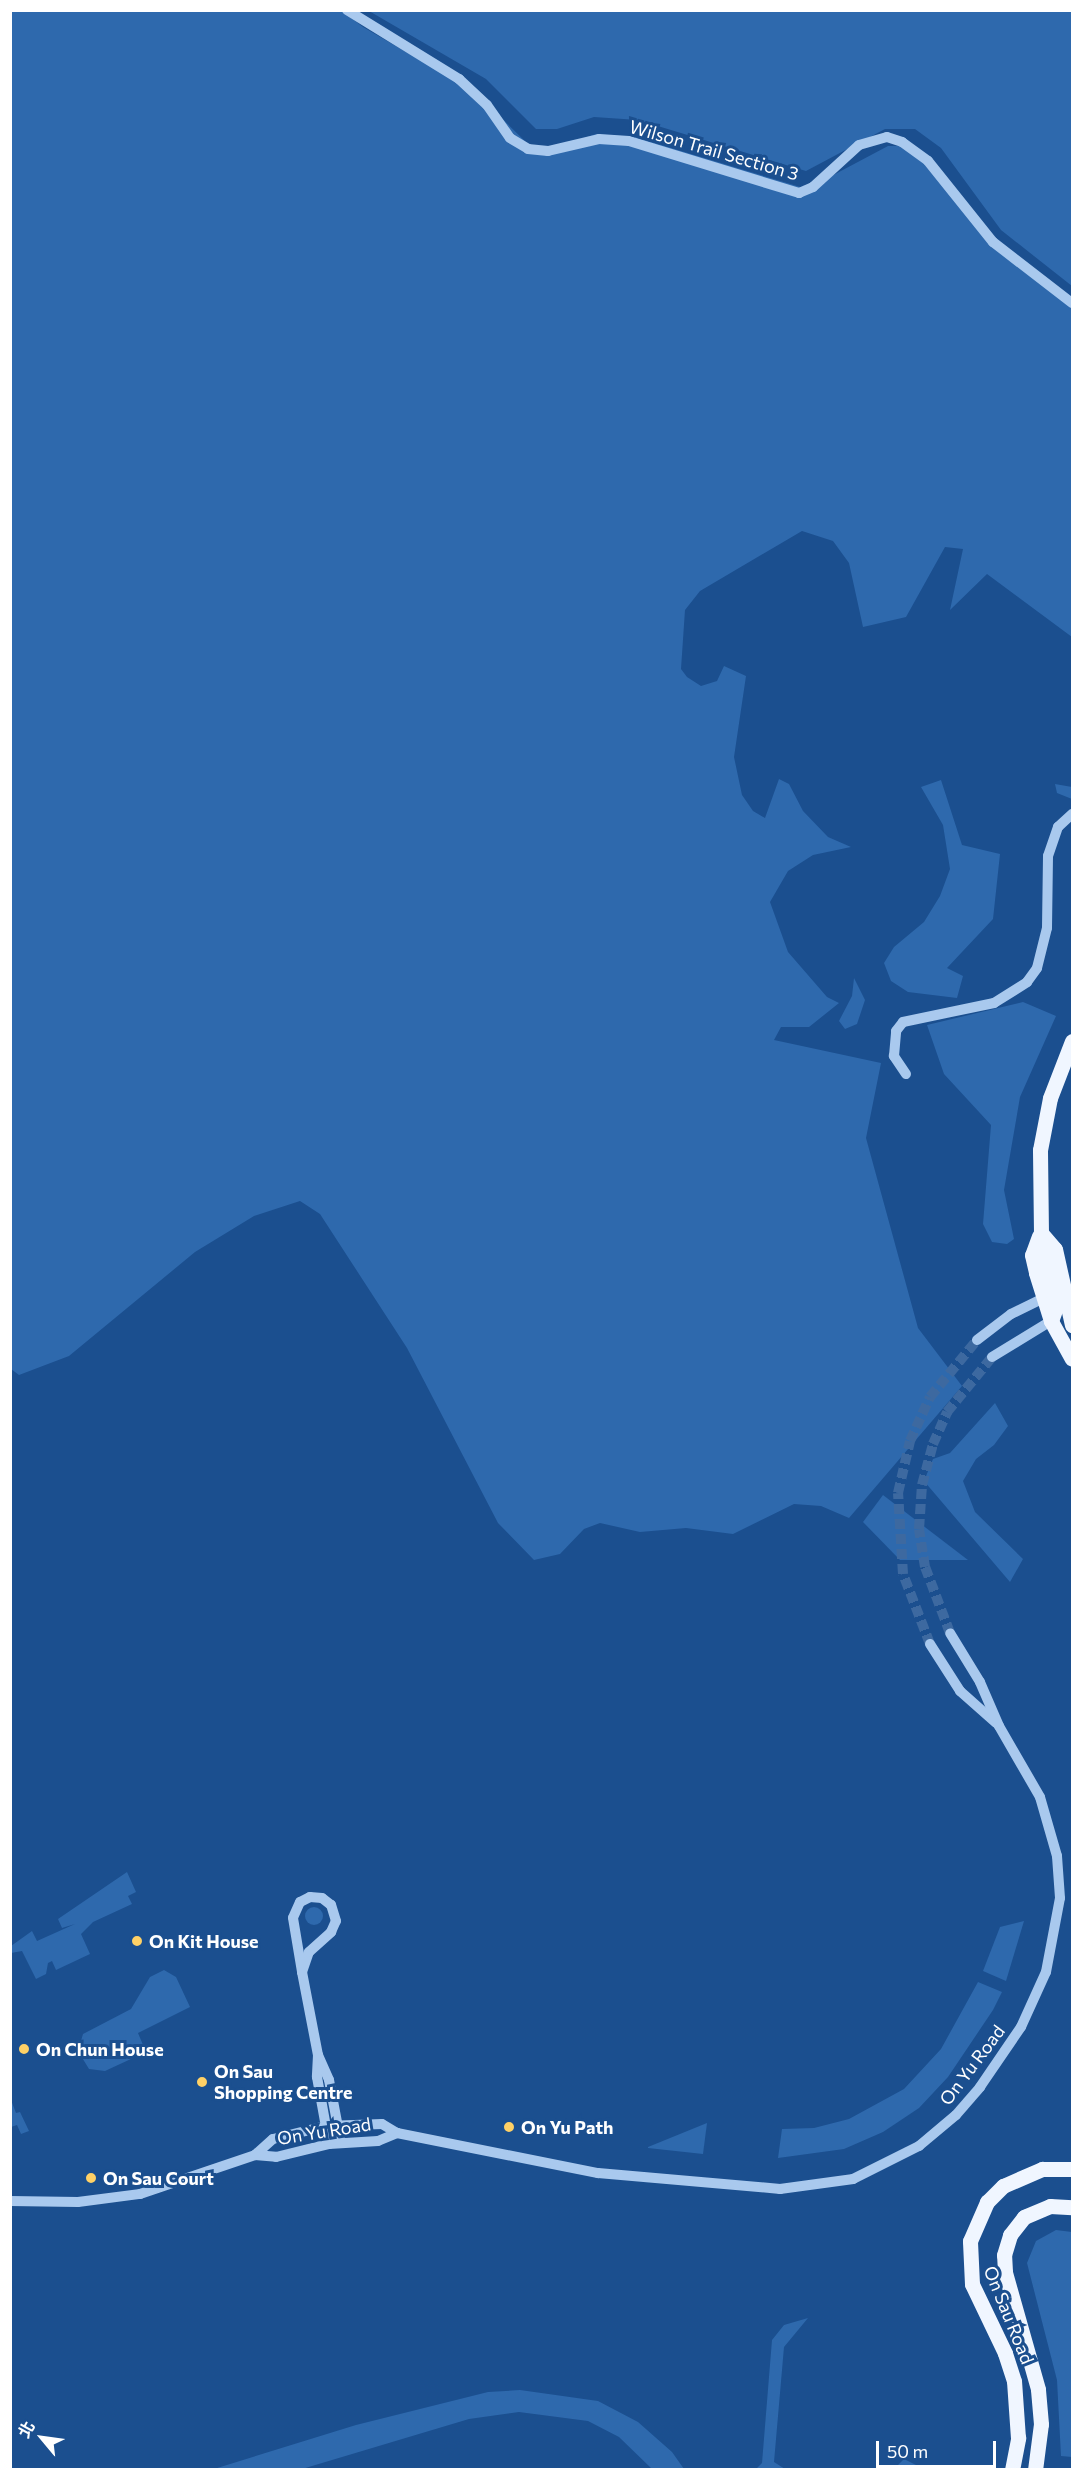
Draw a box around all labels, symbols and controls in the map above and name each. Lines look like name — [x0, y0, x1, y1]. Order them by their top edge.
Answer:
street label: Wilson Trail Section 3 — [627, 115, 801, 185]
place label: On Kit House — [149, 1930, 259, 1952]
marker: On Kit House — [130, 1934, 144, 1948]
street label: On Yu Road — [935, 2021, 1009, 2109]
place label: On Chun House — [36, 2038, 164, 2060]
marker: On Chun House — [17, 2042, 31, 2056]
place label: On Sau Shopping Centre — [214, 2061, 352, 2104]
marker: On Sau Shopping Centre — [195, 2075, 209, 2089]
street label: On Yu Road — [276, 2113, 372, 2149]
place label: On Yu Path — [521, 2116, 613, 2138]
marker: On Yu Path — [502, 2120, 516, 2134]
place label: On Sau Court — [103, 2167, 214, 2189]
marker: On Sau Court — [84, 2171, 98, 2185]
street label: On Sau Road — [980, 2263, 1038, 2367]
north arrow — [12, 2408, 72, 2468]
text: 北 — [14, 2417, 38, 2441]
scale bar — [879, 2429, 999, 2467]
text: 50 m — [887, 2440, 928, 2462]

